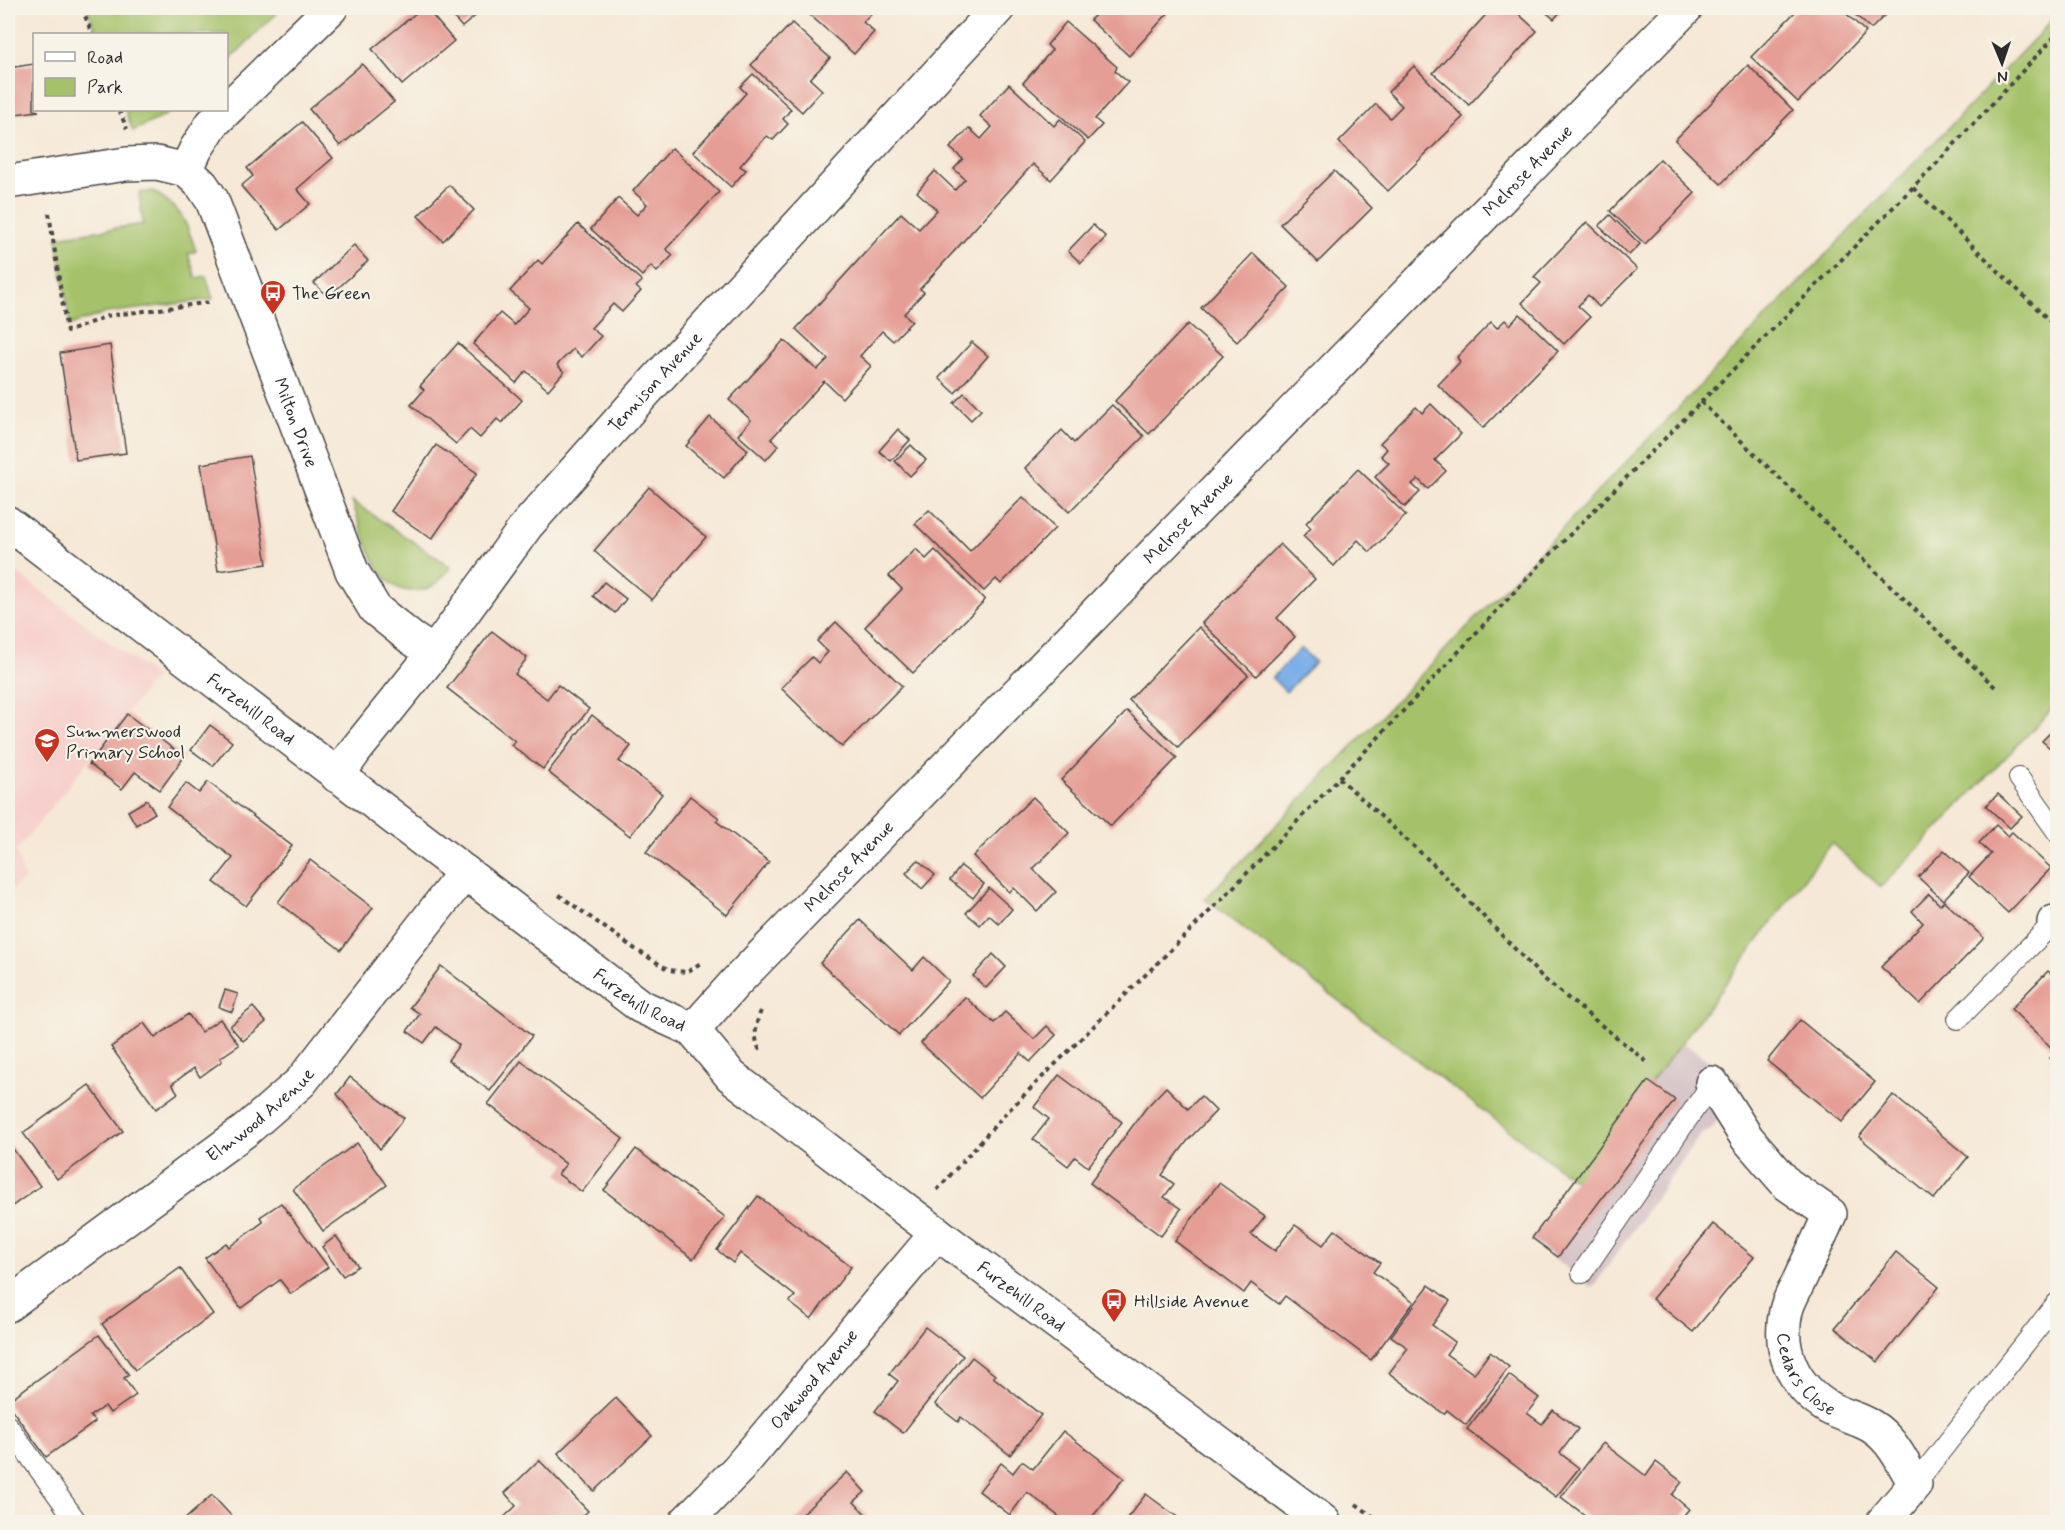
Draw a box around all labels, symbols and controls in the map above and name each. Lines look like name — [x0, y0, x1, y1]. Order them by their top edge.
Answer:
legend — [33, 33, 228, 111]
north arrow — [1972, 33, 2032, 93]
text: Road — [87, 46, 123, 70]
text: N — [1997, 66, 2008, 87]
text: Park — [87, 76, 123, 100]
street label: Melrose Avenue — [1478, 120, 1578, 222]
bus stop icon: The Green — [258, 278, 288, 316]
place label: The Green — [292, 282, 371, 306]
street label: Tennison Avenue — [603, 326, 708, 438]
street label: Milton Drive — [267, 375, 323, 471]
street label: Melrose Avenue — [1139, 468, 1239, 570]
street label: Furzehill Road — [202, 668, 300, 751]
place label: Summerswood Primary School — [66, 720, 185, 765]
school or university icon: Summerswood Primary School — [32, 726, 62, 764]
street label: Melrose Avenue — [799, 816, 900, 918]
street label: Furzehill Road — [588, 963, 689, 1038]
street label: Elmwood Avenue — [202, 1063, 321, 1168]
street label: Furzehill Road — [972, 1256, 1070, 1338]
bus stop icon: Hillside Avenue — [1099, 1286, 1129, 1324]
place label: Hillside Avenue — [1134, 1290, 1249, 1314]
street label: Oakwood Avenue — [765, 1324, 864, 1435]
street label: Cedars Close — [1770, 1332, 1839, 1422]

